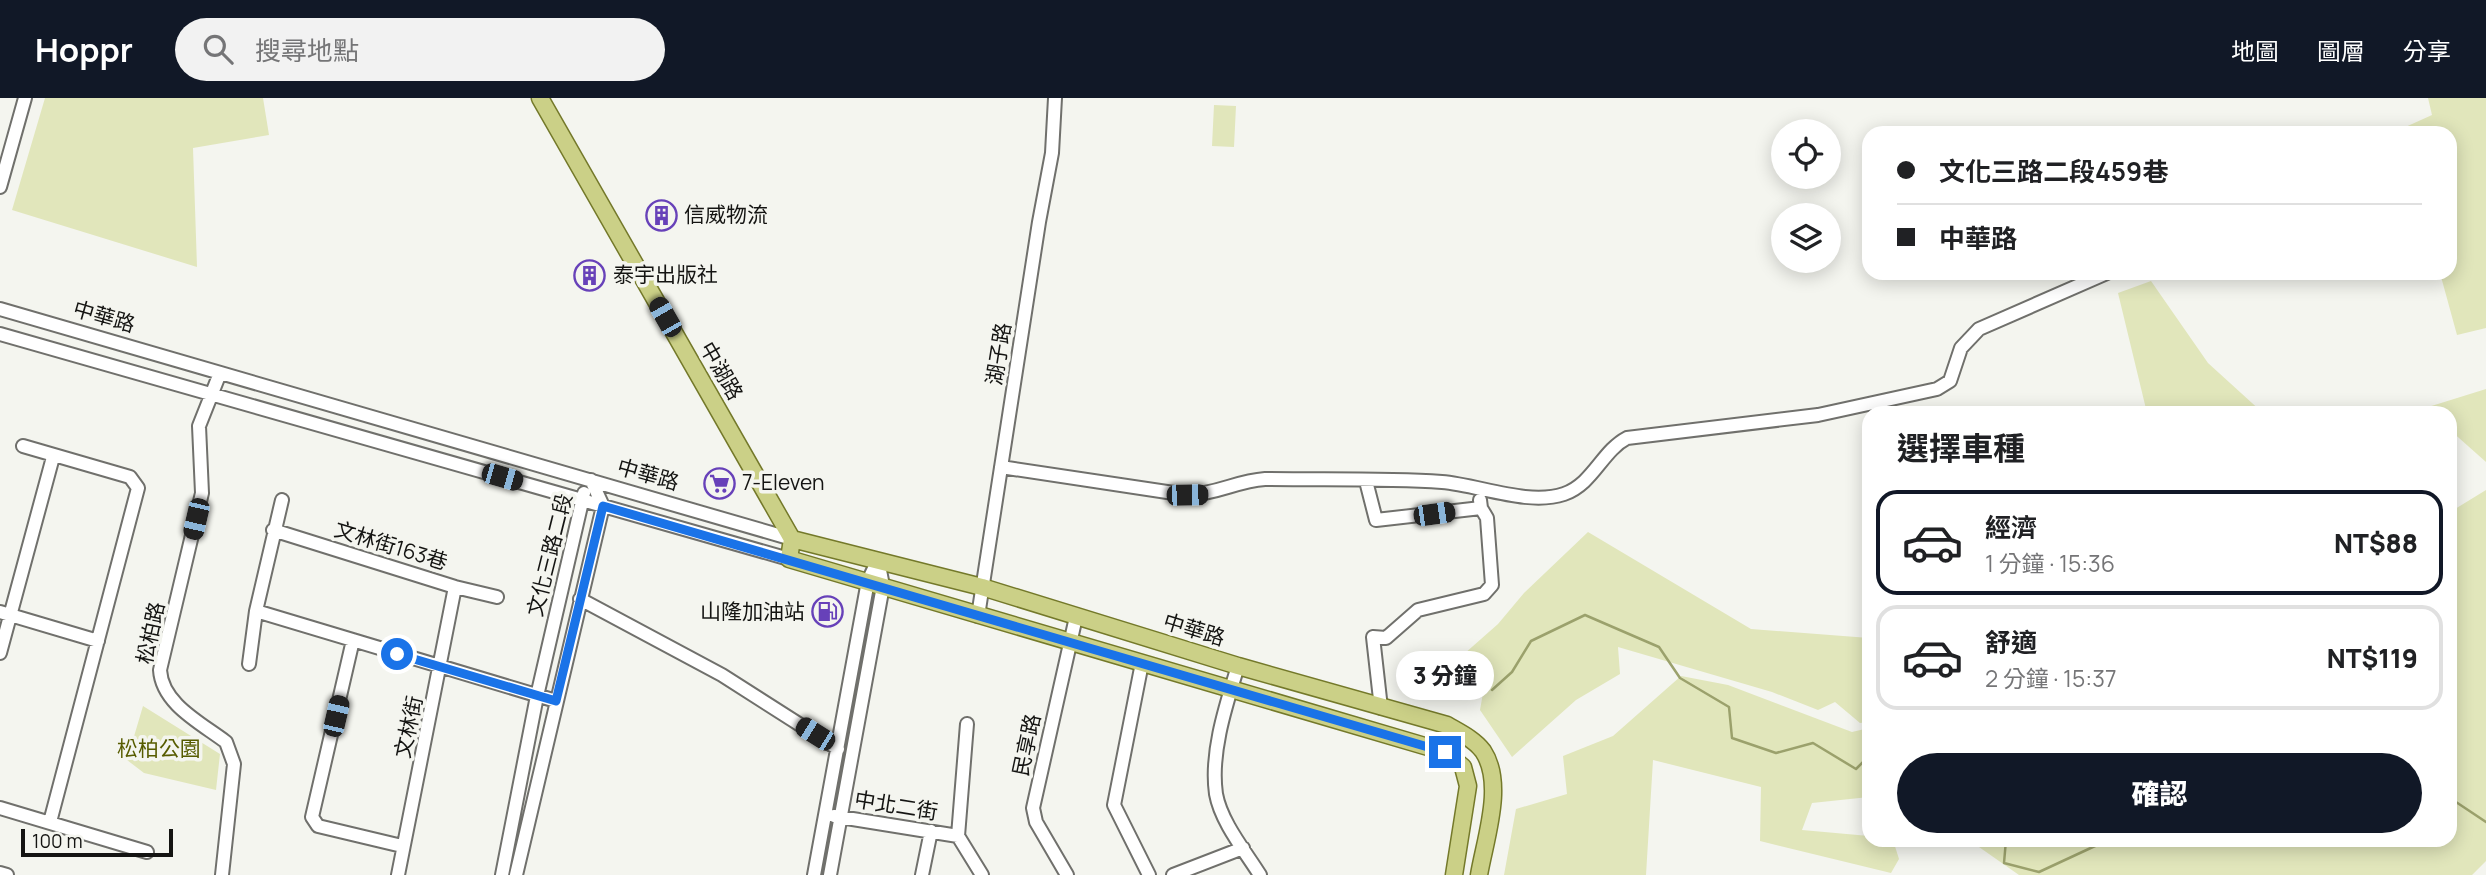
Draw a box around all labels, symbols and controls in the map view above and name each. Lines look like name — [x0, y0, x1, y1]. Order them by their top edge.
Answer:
search box — [175, 18, 665, 81]
text: Hoppr — [35, 27, 133, 72]
icon: search — [199, 30, 237, 68]
text: 搜尋地點 — [255, 32, 359, 68]
text: 地圖 — [2231, 34, 2279, 67]
text: 圖層 — [2317, 34, 2365, 67]
text: 分享 — [2403, 34, 2451, 67]
map controls — [1771, 119, 1841, 273]
button: locate — [1771, 119, 1841, 189]
text: 文化三路二段459巷 — [1939, 153, 2168, 189]
building icon: 信威物流 — [644, 198, 678, 232]
place label: 信威物流 — [684, 200, 768, 228]
button: layers — [1771, 203, 1841, 273]
text: 中華路 — [1939, 220, 2017, 256]
building icon: 泰宇出版社 — [573, 258, 607, 292]
place label: 泰宇出版社 — [613, 260, 718, 288]
street label: 中華路 — [70, 294, 138, 338]
car — [646, 294, 685, 340]
street label: 湖子路 — [979, 321, 1017, 387]
street label: 中湖路 — [694, 336, 750, 405]
text: 選擇車種 — [1897, 426, 2025, 470]
street label: 中華路 — [614, 452, 682, 496]
car — [479, 461, 526, 493]
supermarket icon: 7-Eleven — [702, 466, 736, 500]
place label: 7-Eleven — [742, 468, 825, 496]
car — [1166, 484, 1209, 506]
street label: 文化三路二段 — [520, 490, 578, 619]
car — [182, 496, 211, 542]
car — [1412, 501, 1457, 527]
text: 經濟 — [1985, 509, 2037, 545]
icon: car — [1901, 511, 1964, 574]
street label: 文林街163巷 — [331, 515, 451, 576]
text: NT$88 — [2334, 525, 2418, 561]
text: 1 分鐘 · 15:36 — [1985, 547, 2115, 579]
fuel station icon: 山隆加油站 — [811, 595, 845, 629]
place label: 山隆加油站 — [700, 597, 805, 625]
street label: 松柏路 — [130, 599, 170, 667]
street label: 中華路 — [1160, 606, 1229, 652]
text: 舒適 — [1985, 624, 2037, 660]
icon: car — [1901, 626, 1964, 689]
route start — [381, 638, 413, 670]
text: NT$119 — [2327, 640, 2418, 676]
callout: 3 分鐘 — [1396, 650, 1494, 700]
text: 3 分鐘 — [1413, 659, 1477, 691]
text: 2 分鐘 · 15:37 — [1985, 662, 2117, 694]
car — [322, 693, 351, 739]
street label: 文林街 — [388, 693, 428, 761]
street label: 民享路 — [1006, 711, 1046, 779]
car — [792, 714, 839, 754]
park label: 松柏公園 — [117, 734, 201, 762]
route end — [1429, 736, 1461, 768]
button: 確認 — [1897, 753, 2422, 833]
street label: 中北二街 — [852, 785, 940, 825]
scale bar — [21, 826, 173, 858]
text: 100 m — [32, 828, 83, 854]

